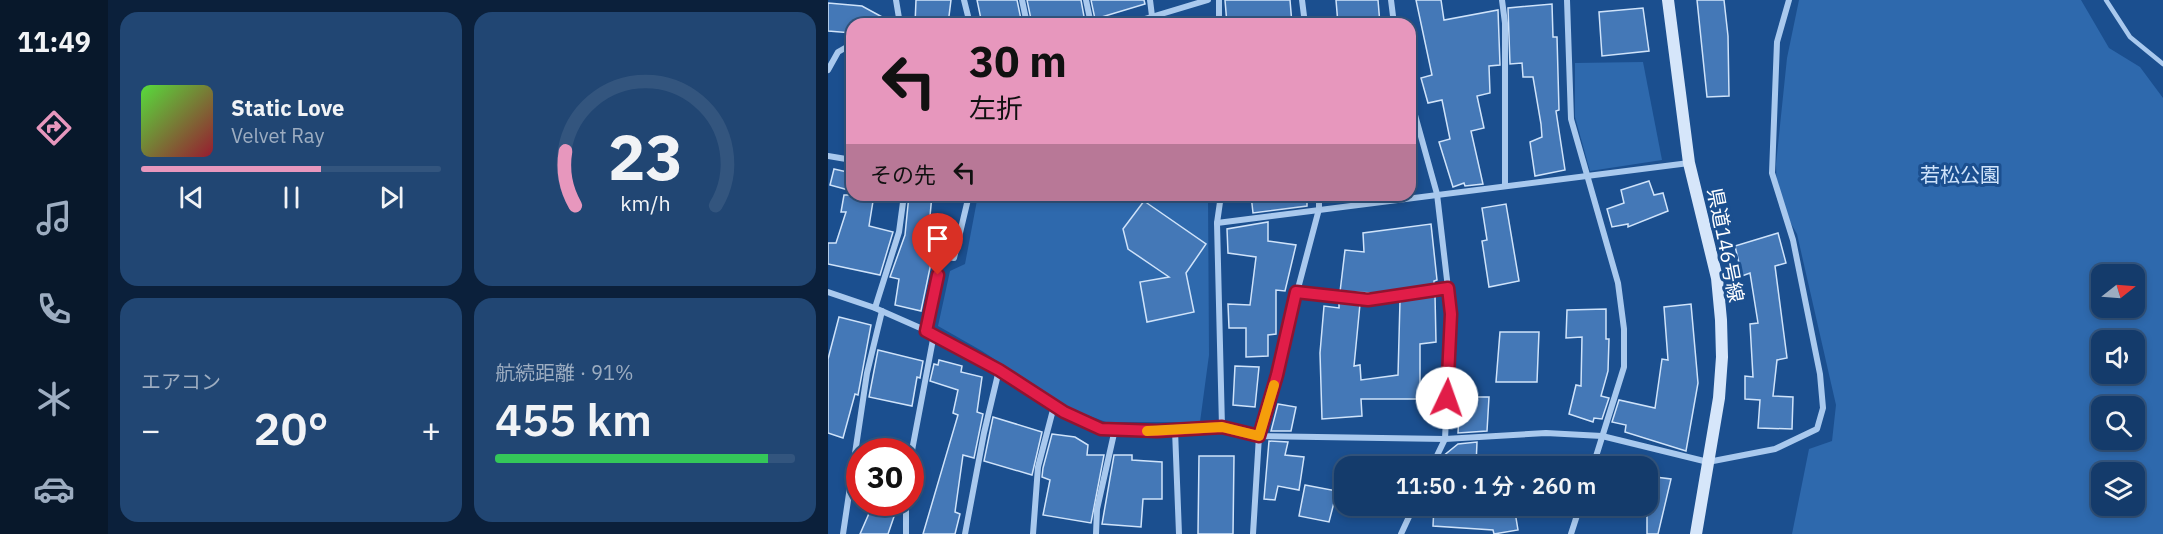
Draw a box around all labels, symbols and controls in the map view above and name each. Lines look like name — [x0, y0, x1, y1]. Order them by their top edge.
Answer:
text: 11:49 — [17, 24, 91, 59]
text: 30 m — [969, 34, 1067, 89]
icon: left — [870, 42, 948, 120]
text: 左折 — [969, 90, 1023, 125]
text: Static Love — [231, 93, 344, 122]
icon: directions — [33, 107, 75, 149]
text: 23 — [608, 116, 682, 197]
text: Velvet Ray — [231, 122, 324, 149]
icon: left — [948, 156, 981, 189]
text: その先 — [870, 160, 936, 189]
park label: 若松公園 — [1920, 161, 2000, 188]
icon: previous — [175, 181, 208, 214]
icon: pause — [275, 181, 308, 214]
icon: next — [375, 181, 408, 214]
street label: 県道146号線 — [1702, 185, 1750, 305]
text: km/h — [620, 190, 670, 218]
icon: music — [33, 197, 75, 239]
pin — [912, 213, 963, 275]
icon: arrive — [921, 222, 954, 255]
north arrow — [2091, 264, 2145, 318]
map controls — [2091, 264, 2145, 516]
icon: phone — [33, 288, 75, 330]
button: sound — [2091, 330, 2145, 384]
text: 航続距離 · 91% — [495, 359, 634, 386]
position arrow — [1415, 366, 1479, 430]
text: エアコン — [141, 368, 221, 395]
icon: climate — [33, 378, 75, 420]
text: 455 km — [495, 390, 652, 448]
button: search — [2091, 396, 2145, 450]
text: 20° — [253, 399, 329, 457]
text: − — [141, 408, 161, 451]
text: + — [421, 408, 441, 451]
speed limit sign: 30 — [846, 438, 924, 516]
button: layers — [2091, 462, 2145, 516]
icon: car — [33, 468, 75, 510]
text: 11:50 · 1 分 · 260 m — [1396, 471, 1596, 500]

